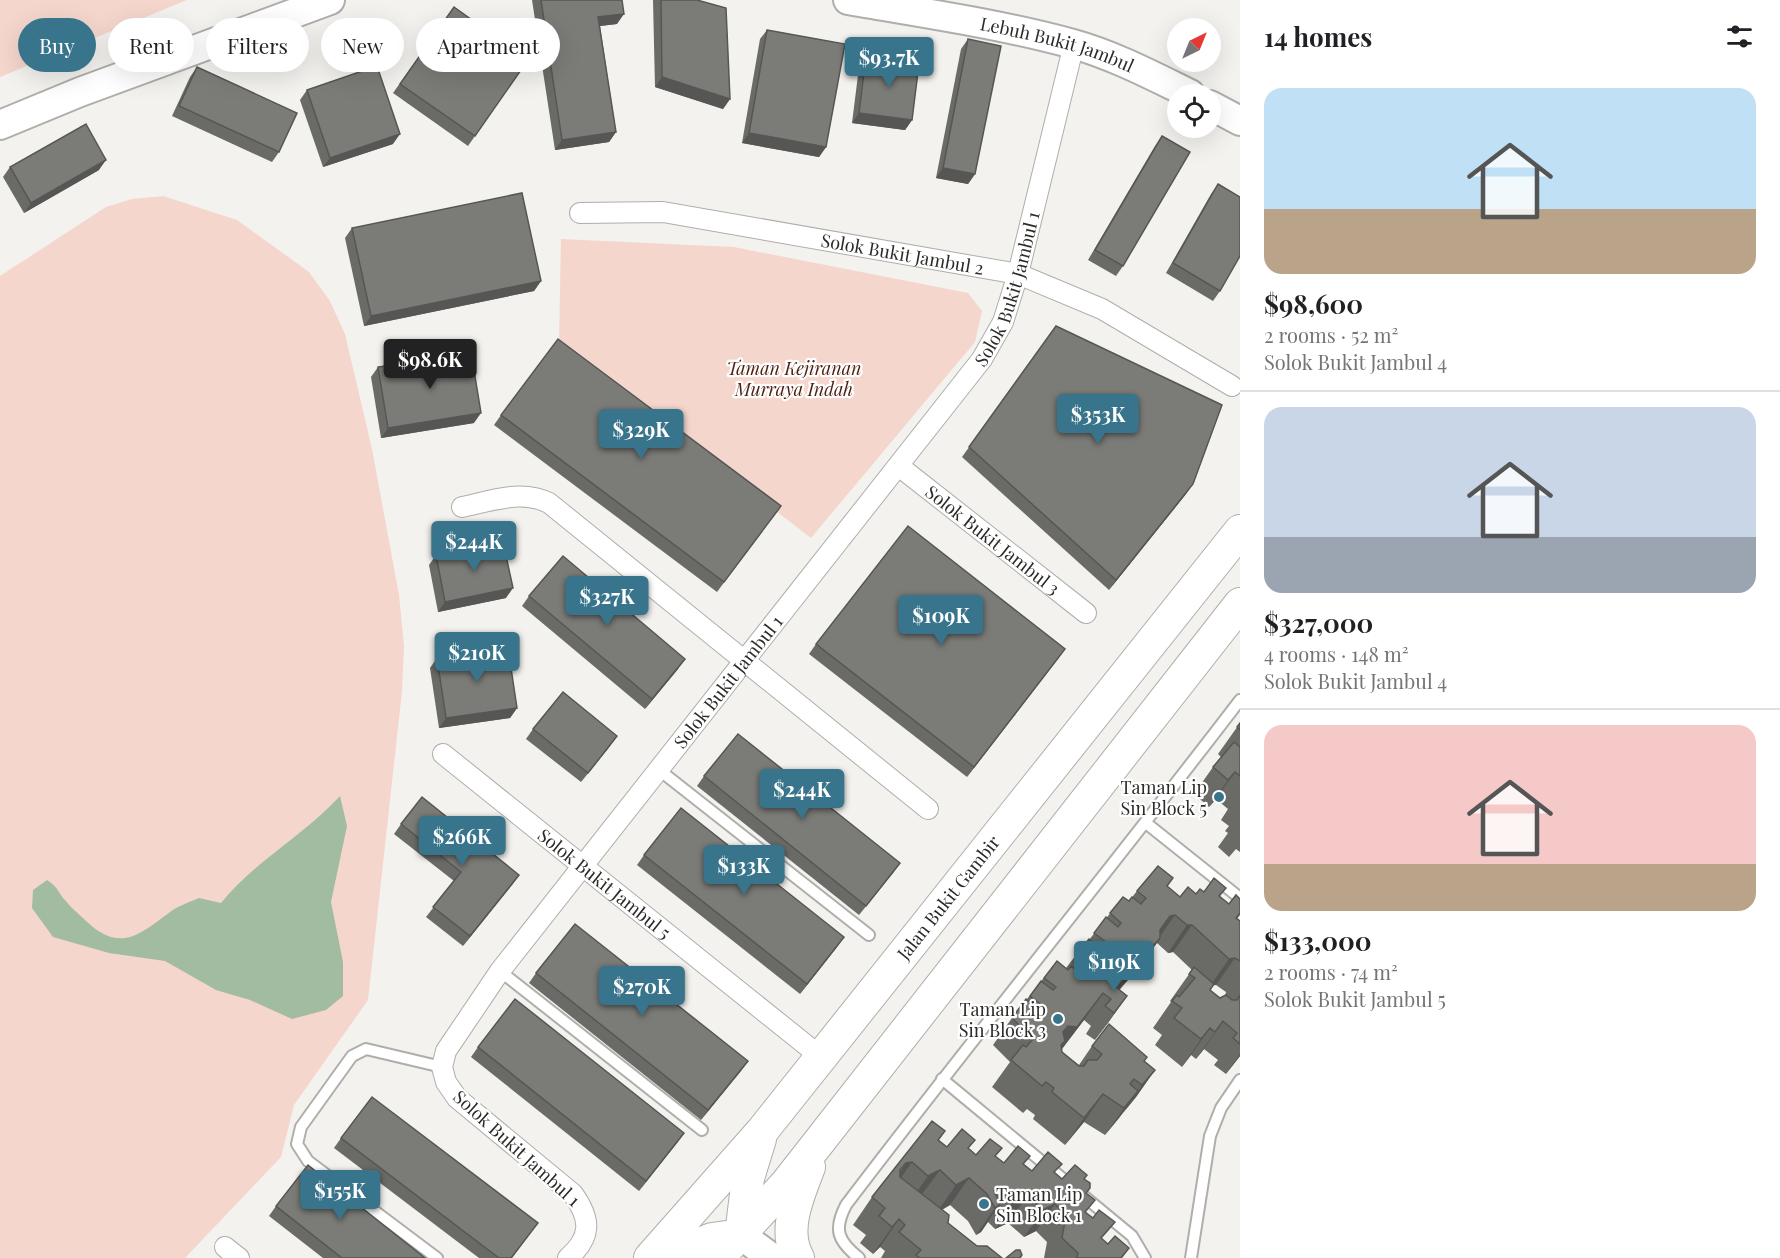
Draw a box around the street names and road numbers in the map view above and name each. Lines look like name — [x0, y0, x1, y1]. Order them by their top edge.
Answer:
street label: Lebuh Bukit Jambul — [978, 11, 1138, 77]
street label: Solok Bukit Jambul 1 — [969, 209, 1045, 371]
street label: Solok Bukit Jambul 2 — [819, 228, 986, 280]
street label: Solok Bukit Jambul 3 — [921, 480, 1065, 600]
street label: Solok Bukit Jambul 1 — [668, 610, 788, 753]
street label: Solok Bukit Jambul 5 — [533, 823, 676, 944]
street label: Jalan Bukit Gambir — [891, 830, 1005, 965]
street label: Solok Bukit Jambul 1 — [448, 1085, 586, 1212]

